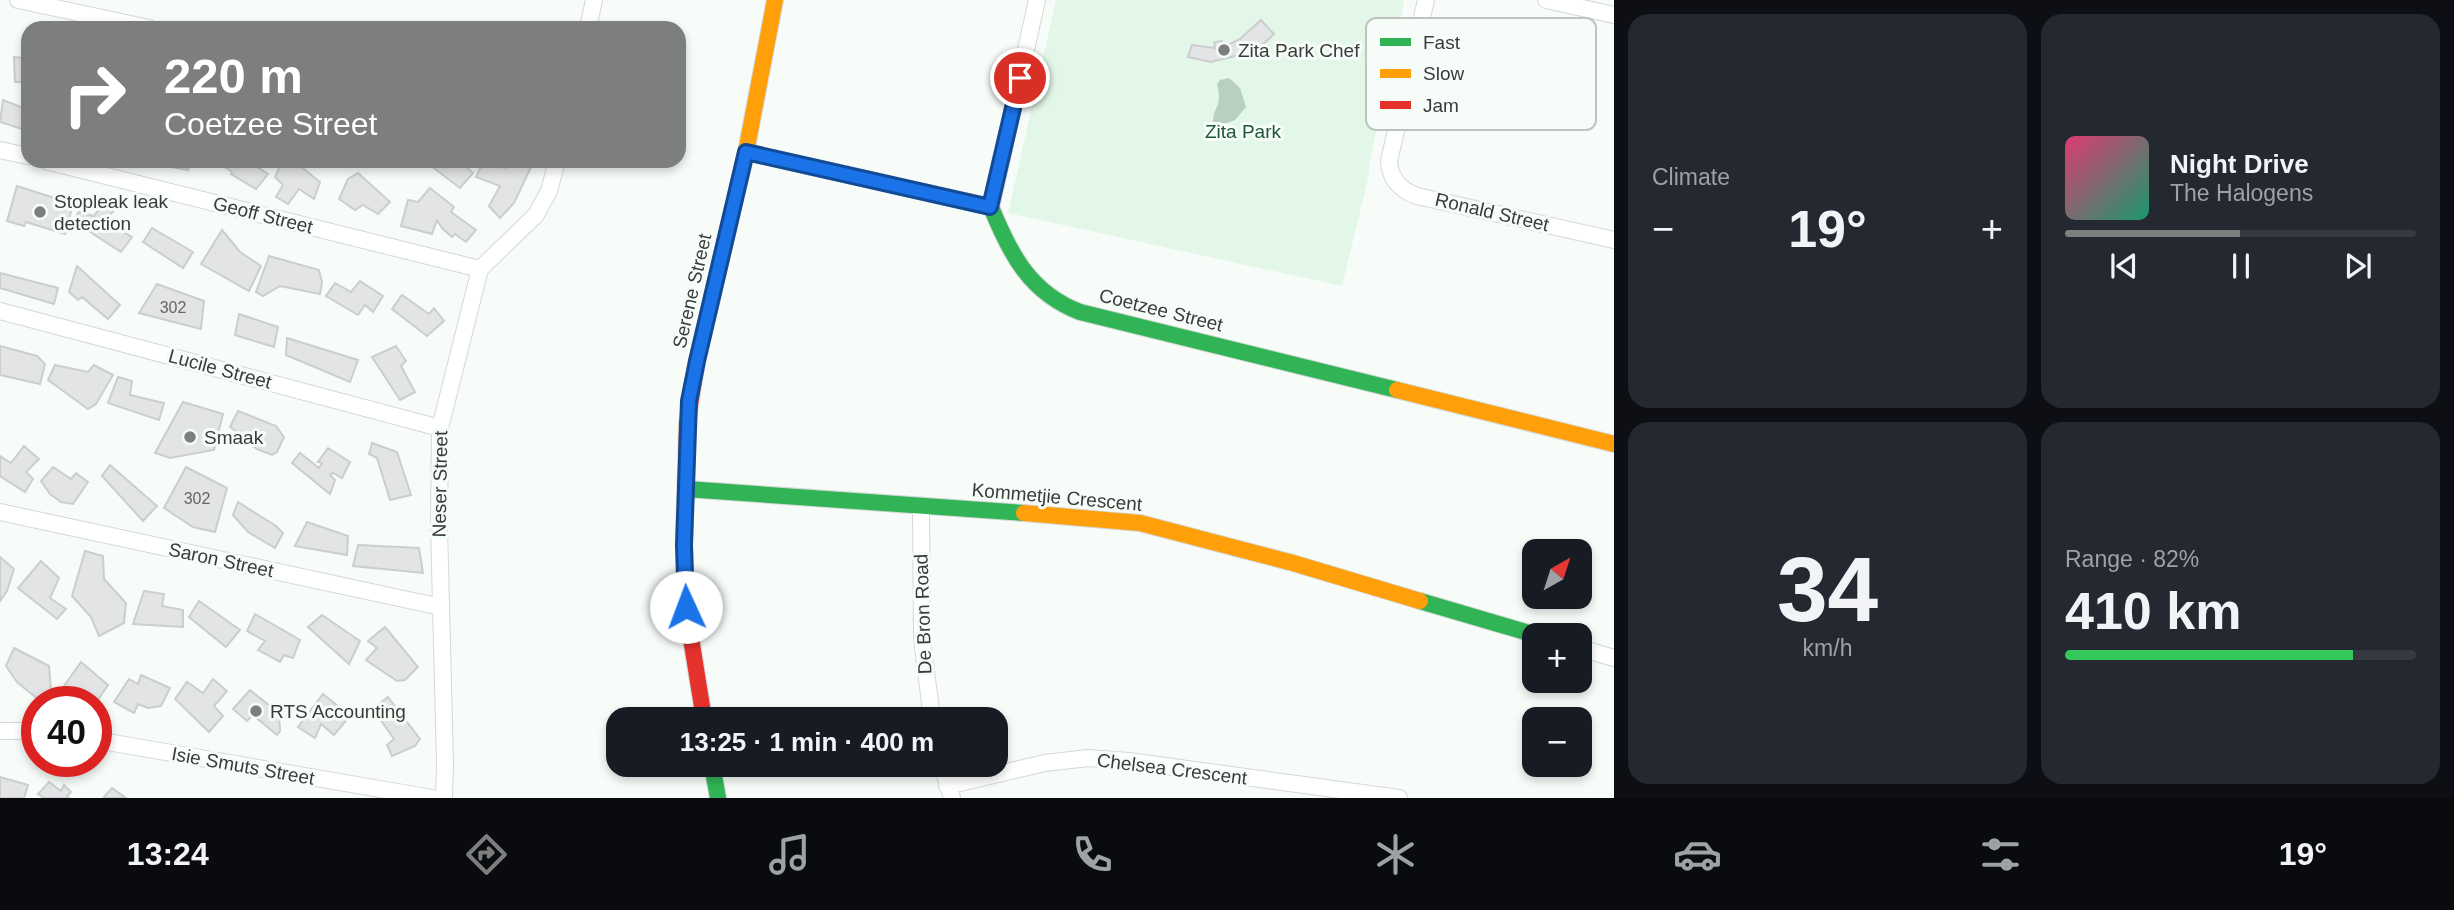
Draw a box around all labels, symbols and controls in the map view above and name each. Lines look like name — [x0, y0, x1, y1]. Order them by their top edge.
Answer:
legend — [1366, 18, 1596, 130]
text: Fast — [1423, 32, 1461, 53]
place label: Zita Park Chef — [1238, 40, 1360, 61]
marker: Zita Park Chef — [1216, 42, 1232, 58]
pin — [990, 48, 1050, 108]
icon: right — [49, 49, 140, 140]
text: 220 m — [164, 49, 303, 103]
icon: arrive — [1001, 59, 1039, 97]
text: Slow — [1423, 63, 1464, 84]
text: Jam — [1423, 95, 1459, 116]
text: Coetzee Street — [164, 106, 377, 142]
park label: Zita Park — [1205, 121, 1282, 142]
text: Night Drive — [2170, 149, 2309, 179]
text: Climate — [1652, 164, 1730, 190]
text: The Halogens — [2170, 180, 2313, 206]
street label: Ronald Street — [1433, 189, 1552, 235]
place label: Stopleak leak detection — [54, 191, 169, 234]
street label: Geoff Street — [211, 192, 316, 238]
text: 19° — [1788, 200, 1867, 258]
marker: Stopleak leak detection — [32, 204, 48, 220]
text: − — [1652, 208, 1674, 250]
text: + — [1981, 208, 2003, 250]
street label: Serene Street — [669, 231, 716, 350]
icon: previous — [2105, 247, 2143, 285]
icon: pause — [2222, 247, 2260, 285]
icon: next — [2339, 247, 2377, 285]
street label: Coetzee Street — [1097, 284, 1226, 336]
house number: 302 — [160, 299, 186, 316]
street label: Lucile Street — [166, 345, 274, 393]
place label: Smaak — [204, 427, 264, 448]
marker: Smaak — [182, 429, 198, 445]
street label: Neser Street — [429, 430, 451, 538]
street label: Kommetjie Crescent — [971, 479, 1144, 515]
house number: 302 — [184, 490, 210, 507]
street label: Saron Street — [167, 539, 276, 582]
north arrow — [1522, 539, 1592, 609]
map controls — [1522, 539, 1592, 777]
text: 34 — [1777, 539, 1878, 640]
text: Range · 82% — [2065, 546, 2199, 572]
street label: De Bron Road — [910, 553, 936, 675]
position arrow — [649, 570, 723, 644]
text: 410 km — [2065, 582, 2241, 640]
button: + — [1522, 623, 1592, 693]
text: km/h — [1803, 635, 1852, 661]
speed limit sign: 40 — [21, 686, 112, 777]
place label: RTS Accounting — [270, 701, 406, 722]
marker: RTS Accounting — [248, 703, 264, 719]
button: − — [1522, 707, 1592, 777]
text: 13:25 · 1 min · 400 m — [680, 727, 934, 757]
street label: Isie Smuts Street — [170, 743, 317, 789]
street label: Chelsea Crescent — [1096, 749, 1249, 789]
icon: directions — [462, 830, 511, 879]
icon: music — [765, 830, 814, 879]
icon: phone — [1068, 830, 1117, 879]
icon: climate — [1371, 830, 1420, 879]
icon: car — [1673, 830, 1722, 879]
icon: filters — [1976, 830, 2025, 879]
text: 13:24 — [127, 836, 209, 872]
text: 19° — [2279, 836, 2327, 872]

